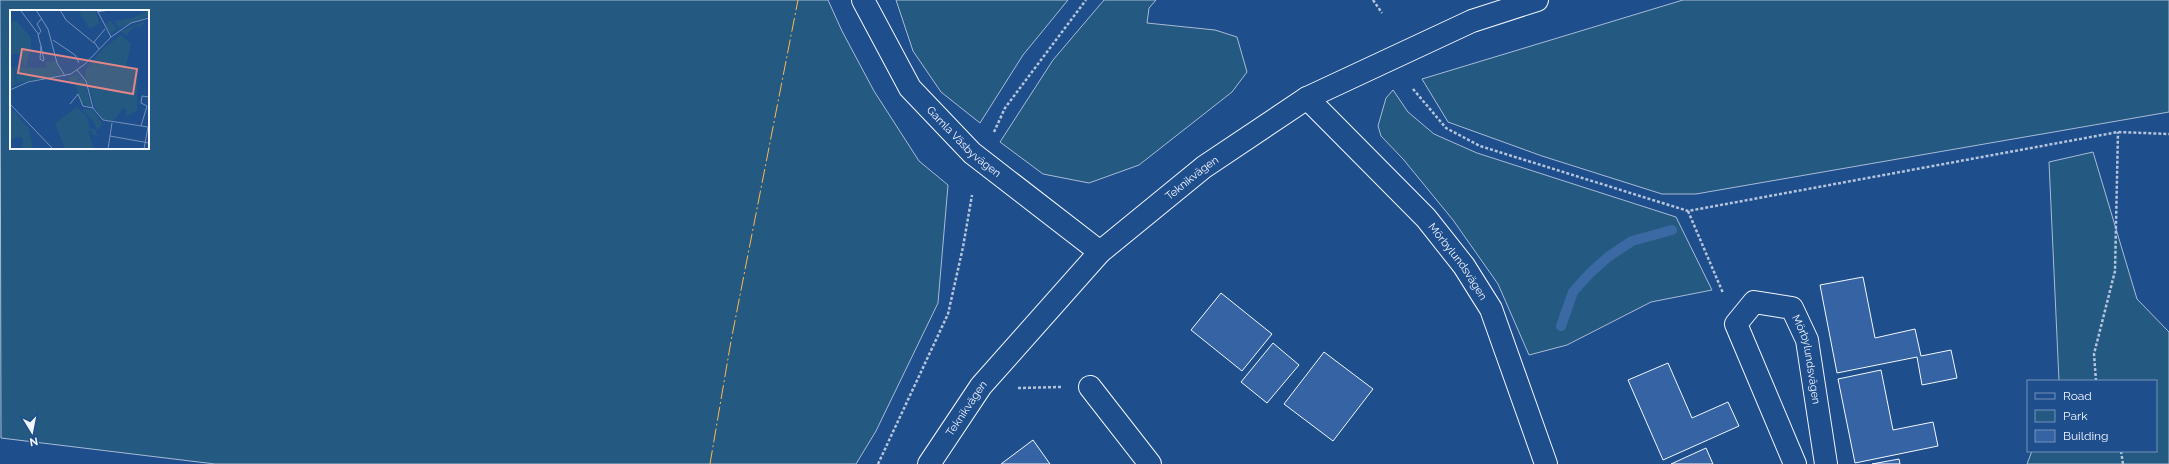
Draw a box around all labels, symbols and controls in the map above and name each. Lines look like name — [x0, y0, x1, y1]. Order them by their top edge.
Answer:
inset map — [10, 10, 149, 149]
street label: Gamla Väsbyvägen — [924, 103, 1004, 180]
street label: Teknikvägen — [1163, 153, 1221, 203]
street label: Mörbylundsvägen — [1426, 220, 1490, 302]
street label: Mörbylundsvägen — [1790, 313, 1823, 405]
street label: Teknikvägen — [943, 378, 989, 438]
legend — [2027, 380, 2157, 452]
text: Road — [2063, 389, 2092, 403]
text: Park — [2063, 409, 2088, 423]
north arrow — [12, 412, 52, 452]
text: Building — [2063, 429, 2109, 443]
text: N — [28, 434, 39, 448]

